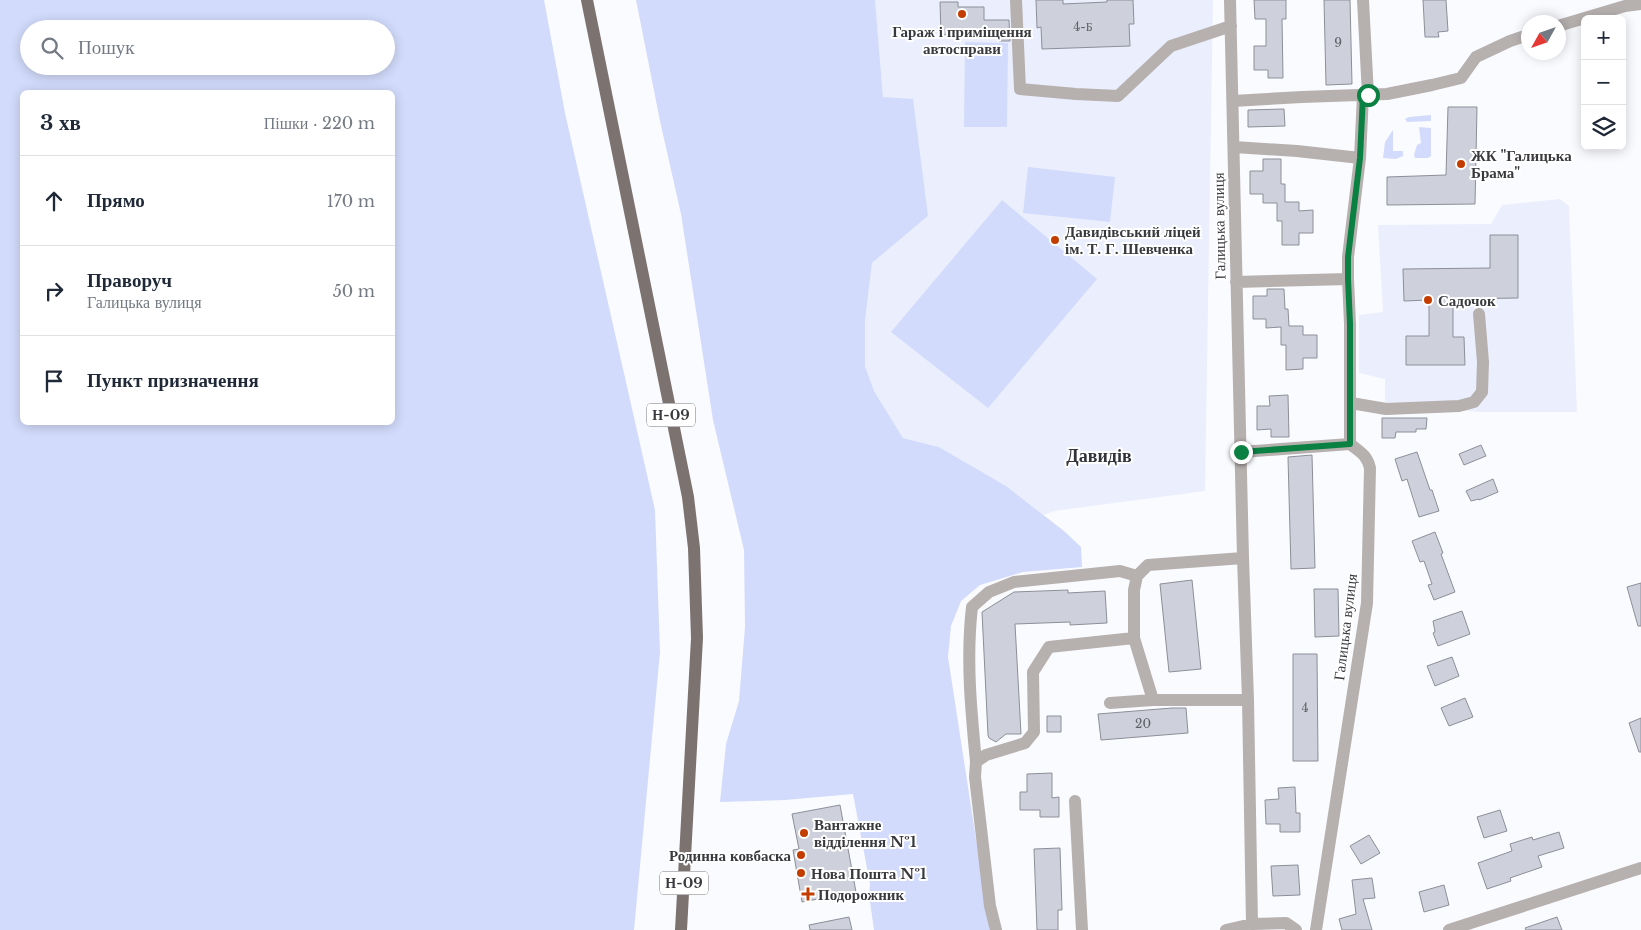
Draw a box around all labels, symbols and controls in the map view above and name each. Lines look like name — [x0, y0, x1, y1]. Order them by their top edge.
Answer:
marker: Гараж і приміщення автосправи — [956, 8, 968, 20]
north arrow — [1521, 15, 1566, 60]
map controls — [1581, 15, 1626, 150]
button: + — [1581, 15, 1626, 60]
house number: 4-Б — [1073, 19, 1093, 34]
search box — [20, 20, 395, 75]
place label: Гараж і приміщення автосправи — [892, 22, 1032, 58]
icon: search — [38, 34, 66, 62]
house number: 9 — [1334, 35, 1342, 50]
text: Пошук — [78, 36, 135, 59]
button: − — [1581, 60, 1626, 105]
route start — [1357, 84, 1380, 107]
button: layers — [1581, 105, 1626, 150]
text: 3 хв — [40, 110, 81, 136]
text: Пішки · 220 m — [264, 113, 375, 133]
place label: ЖК "Галицька Брама" — [1471, 146, 1572, 182]
marker: ЖК "Галицька Брама" — [1455, 158, 1467, 170]
street label: Галицька вулиця — [1209, 172, 1229, 280]
icon: ahead — [40, 187, 68, 215]
text: Прямо — [87, 189, 145, 212]
text: 170 m — [327, 191, 375, 211]
place label: Давидівський ліцей ім. Т. Г. Шевченка — [1065, 222, 1201, 258]
marker: Давидівський ліцей ім. Т. Г. Шевченка — [1049, 234, 1061, 246]
text: Праворуч — [87, 269, 172, 292]
icon: right — [40, 277, 68, 305]
text: 50 m — [333, 281, 375, 301]
place label: Садочок — [1438, 291, 1496, 310]
text: Галицька вулиця — [87, 292, 202, 312]
marker: Садочок — [1422, 294, 1434, 306]
icon: arrive — [40, 367, 68, 395]
text: Пункт призначення — [87, 369, 259, 392]
road number: Н-09 — [647, 404, 695, 426]
route end — [1230, 441, 1253, 464]
district label: Давидів — [1066, 445, 1132, 467]
street label: Галицька вулиця — [1329, 572, 1361, 681]
house number: 4 — [1301, 700, 1309, 715]
house number: 20 — [1135, 716, 1151, 731]
place label: Вантажне відділення №1 — [814, 815, 917, 851]
marker: Вантажне відділення №1 — [798, 827, 810, 839]
place label: Родинна ковбаска — [669, 846, 791, 865]
marker: Родинна ковбаска — [795, 849, 807, 861]
place label: Нова Пошта №1 — [811, 864, 927, 883]
marker: Нова Пошта №1 — [795, 867, 807, 879]
road number: Н-09 — [660, 871, 708, 894]
place label: Подорожник — [818, 885, 904, 904]
marker: Подорожник — [802, 888, 814, 900]

